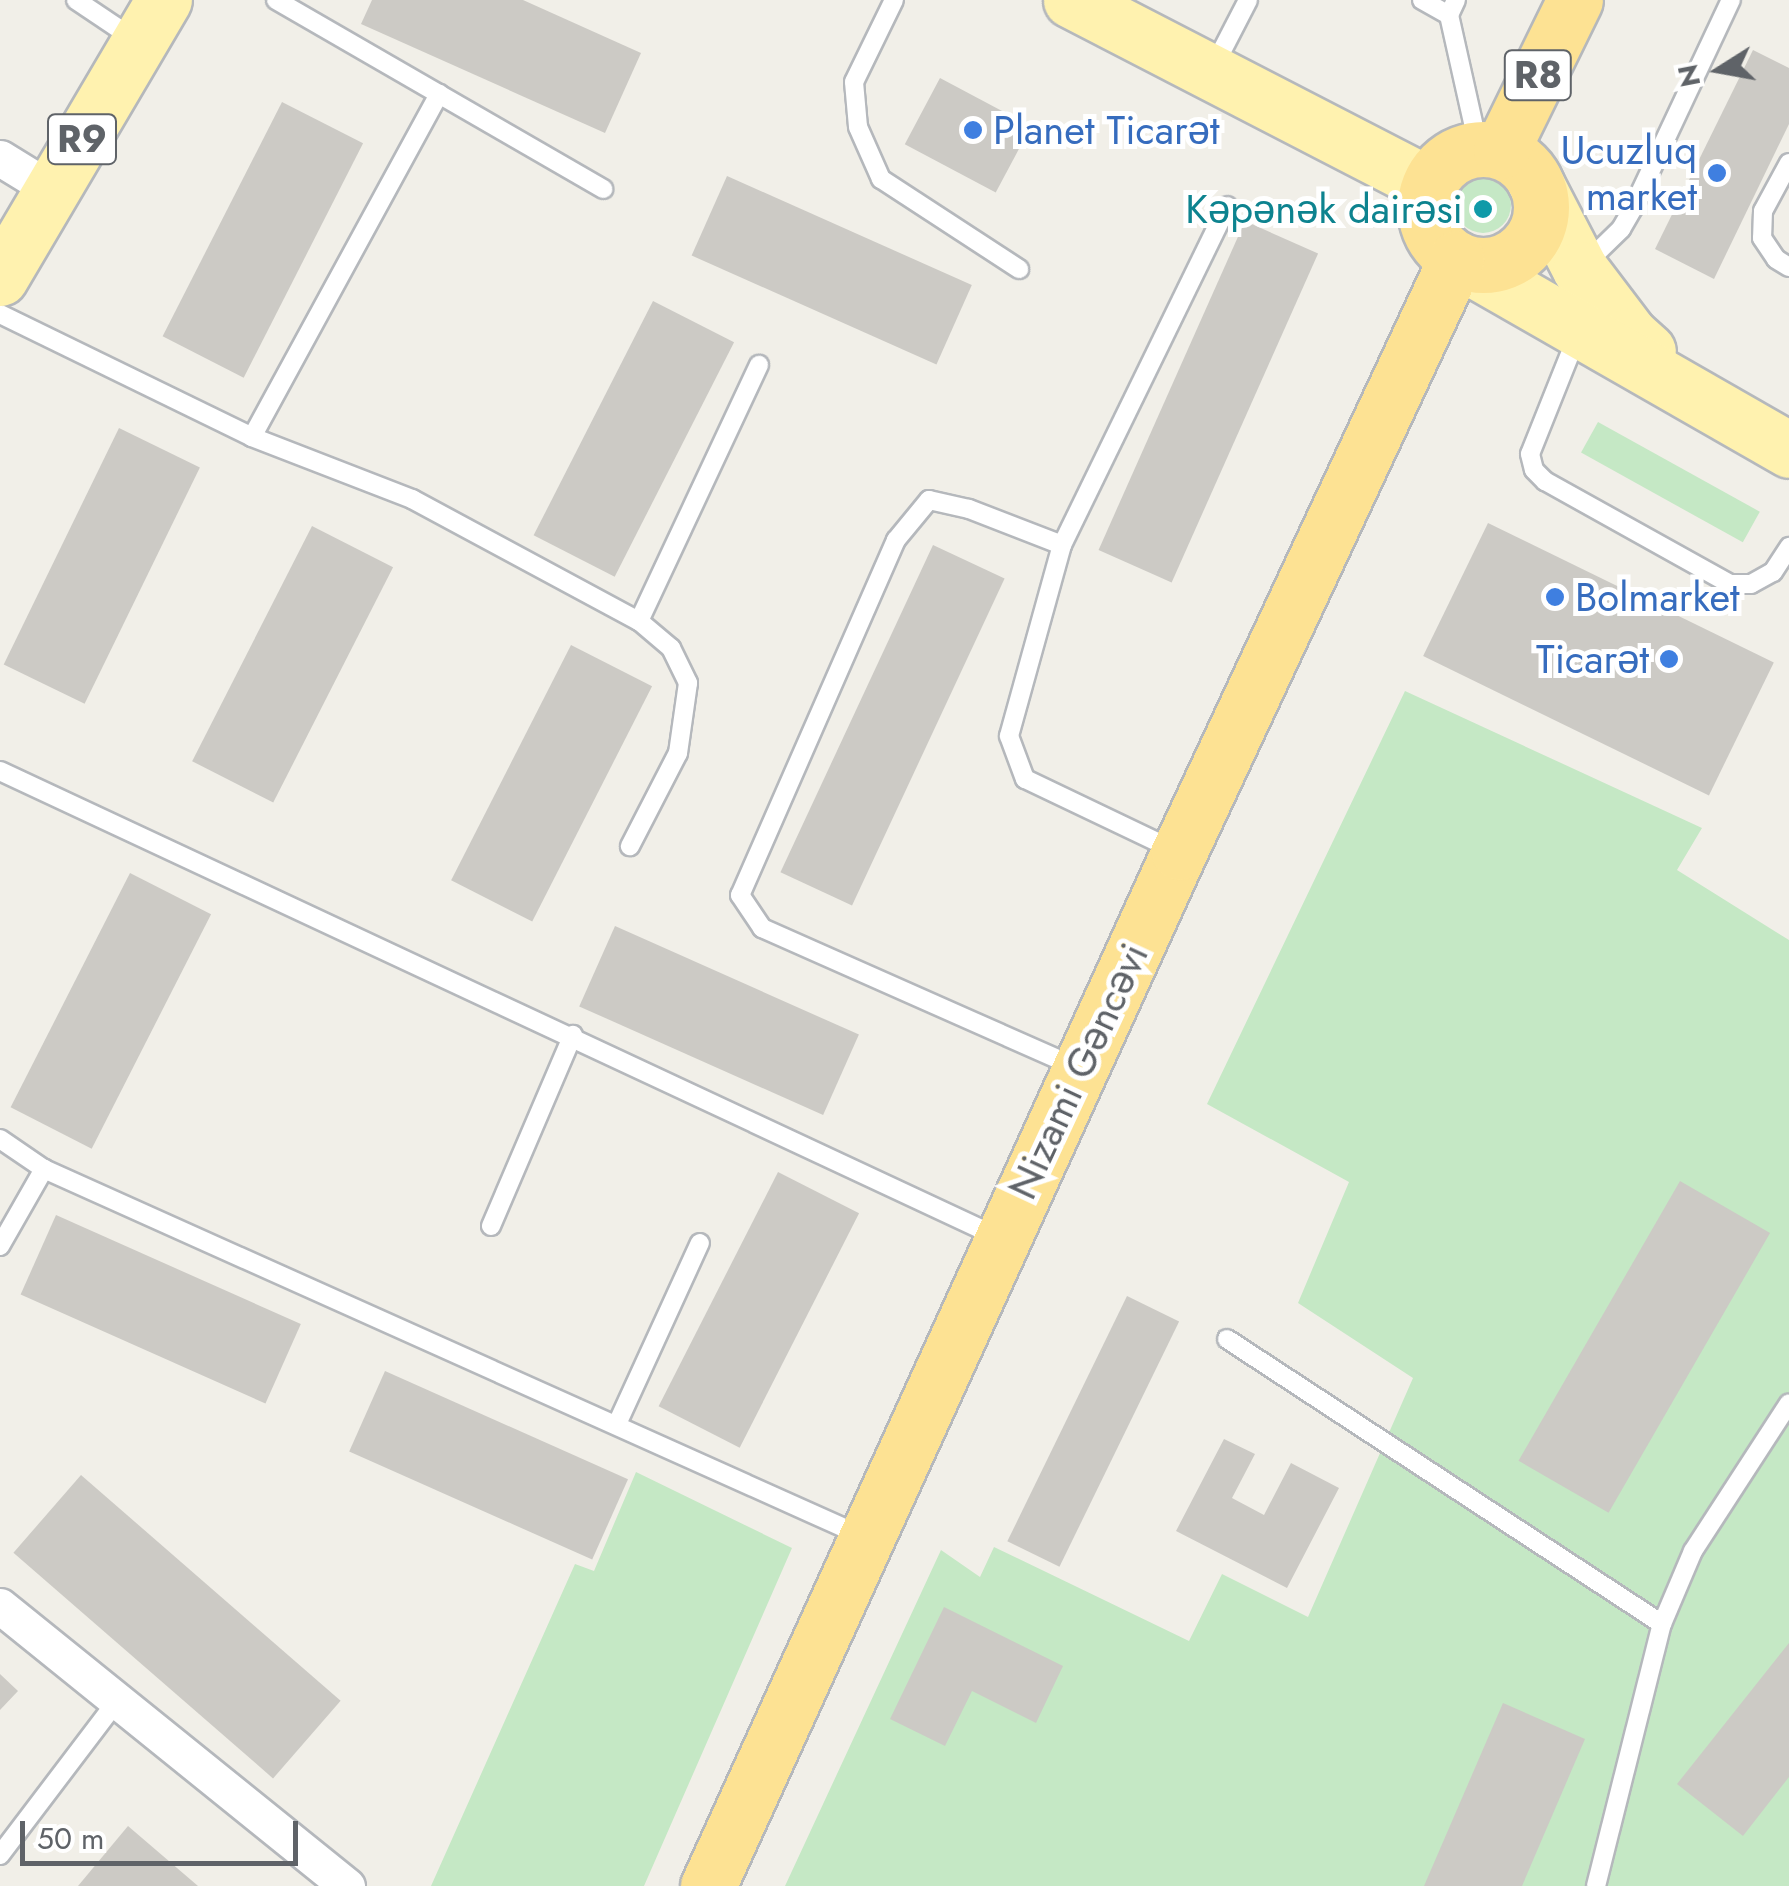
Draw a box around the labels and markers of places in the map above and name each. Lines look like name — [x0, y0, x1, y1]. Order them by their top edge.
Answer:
place label: Planet Ticarət — [993, 106, 1219, 154]
marker: Planet Ticarət — [962, 119, 984, 141]
place label: Ucuzluq market — [1560, 126, 1697, 220]
marker: Ucuzluq market — [1706, 162, 1728, 184]
place label: Kəpənək dairəsi — [1185, 185, 1463, 233]
marker: Kəpənək dairəsi — [1472, 198, 1494, 220]
place label: Bolmarket — [1575, 573, 1740, 621]
marker: Bolmarket — [1544, 586, 1566, 608]
place label: Ticarət — [1536, 635, 1649, 683]
marker: Ticarət — [1658, 648, 1680, 670]

